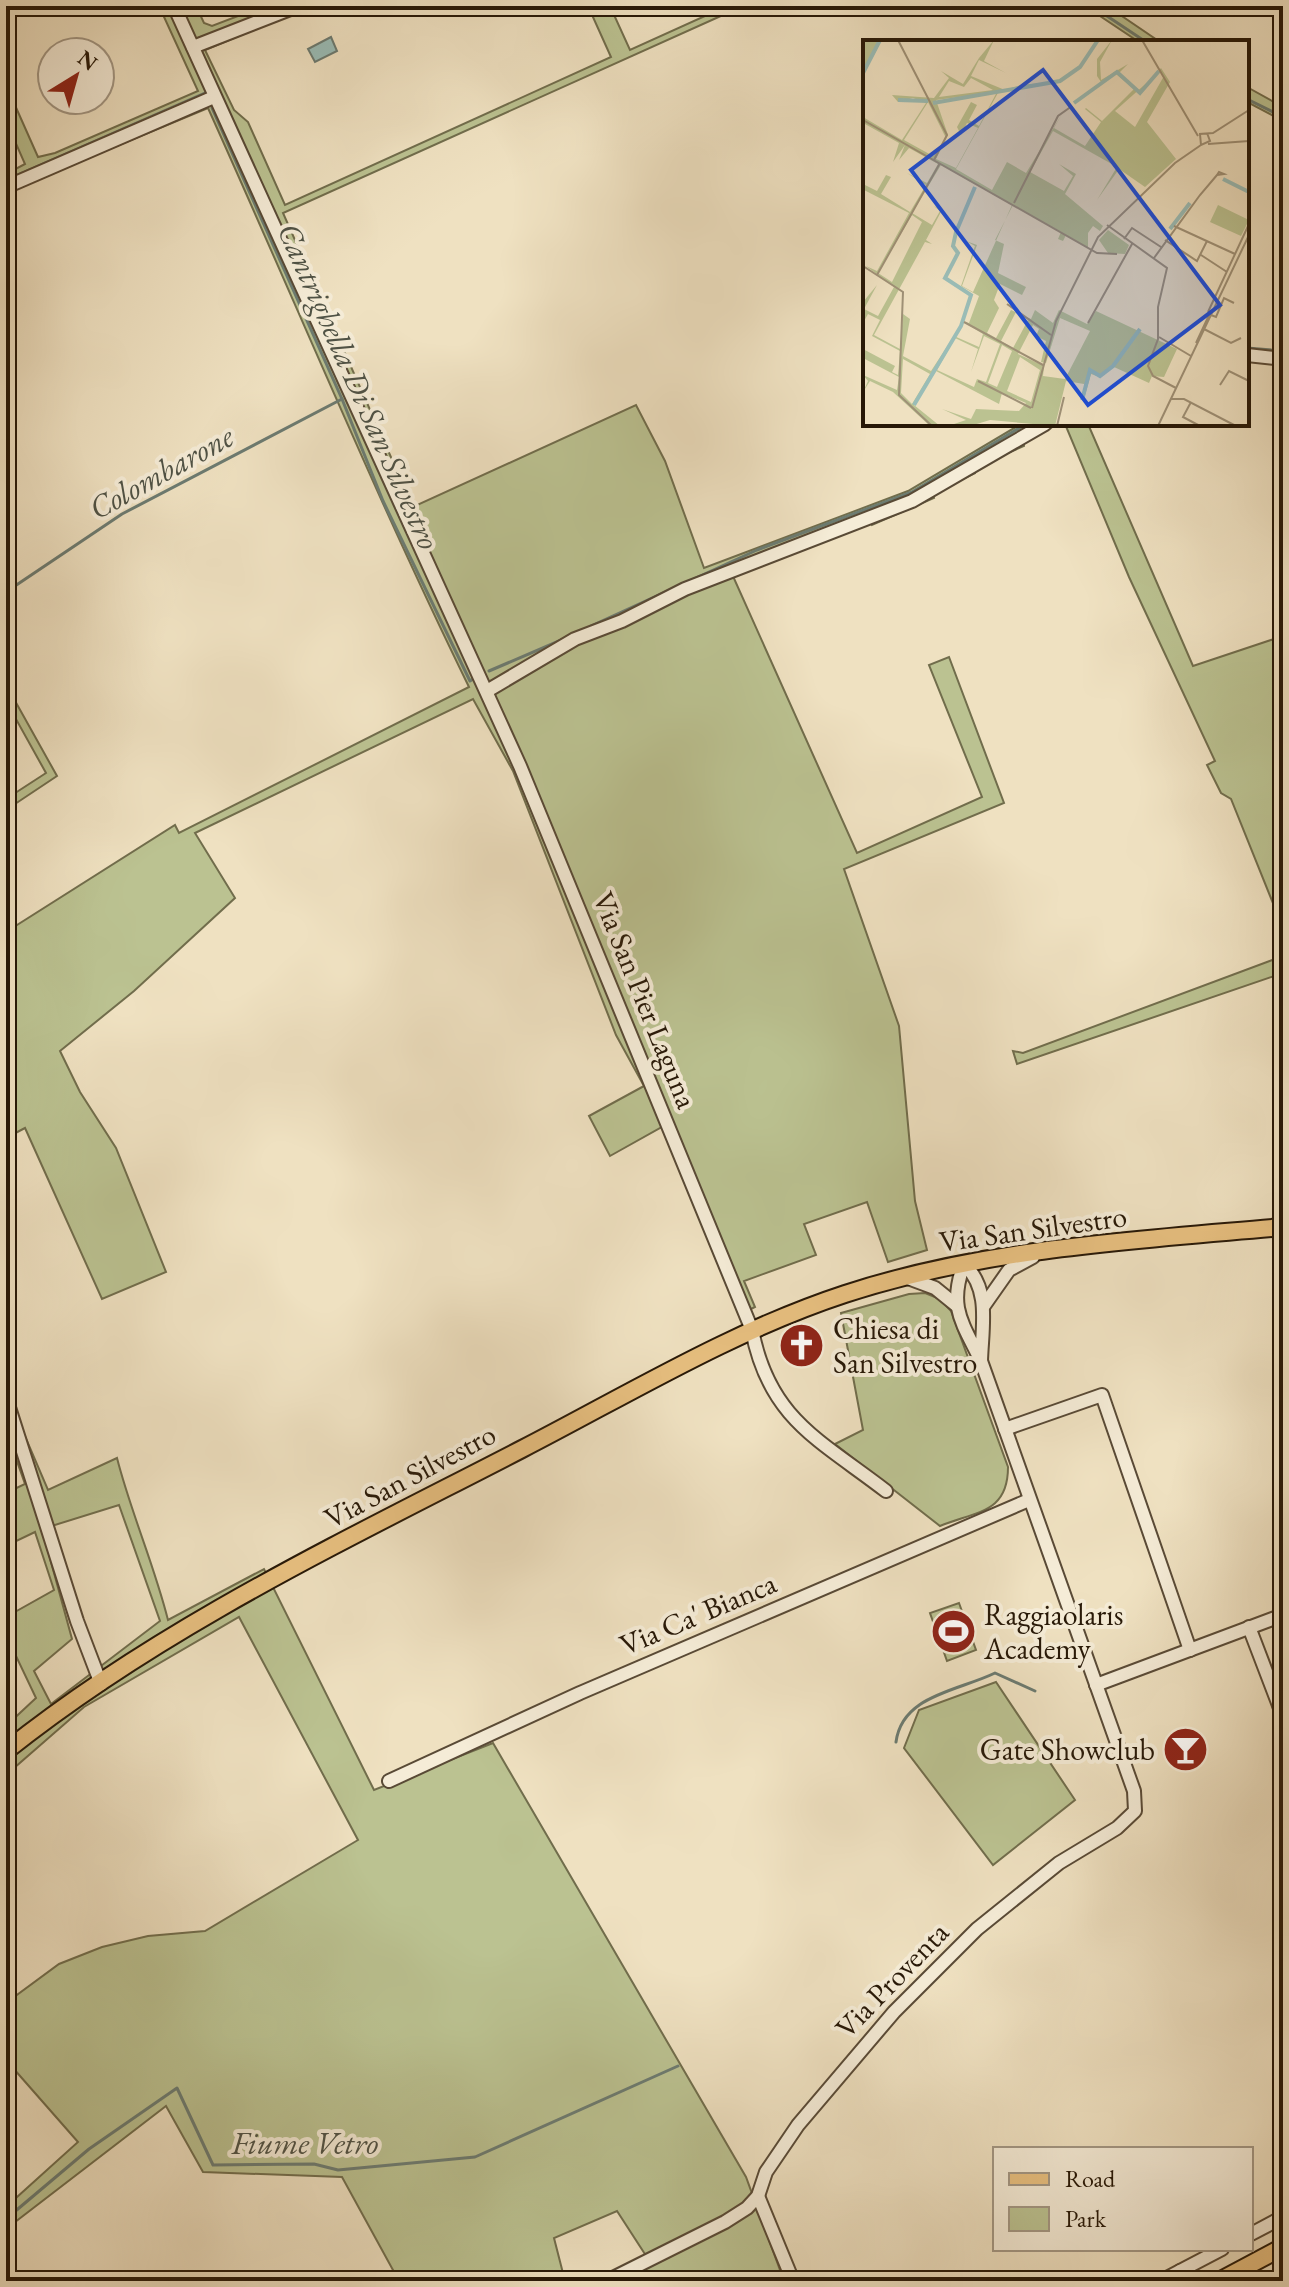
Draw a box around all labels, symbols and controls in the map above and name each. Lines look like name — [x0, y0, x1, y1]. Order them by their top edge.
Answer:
north arrow — [36, 36, 116, 116]
inset map — [863, 40, 1249, 426]
text: N — [72, 43, 104, 77]
water label: Cantrighella Di San Silvestro — [268, 216, 450, 556]
water label: Colombarone — [81, 415, 242, 529]
street label: Via San Pier Laguna — [584, 886, 707, 1114]
street label: Via San Silvestro — [937, 1196, 1129, 1261]
place label: Chiesa di San Silvestro — [833, 1309, 977, 1382]
church icon: Chiesa di San Silvestro — [778, 1322, 826, 1370]
street label: Via San Silvestro — [317, 1414, 502, 1537]
street label: Via Ca' Bianca — [613, 1563, 782, 1664]
place label: Raggiaolaris Academy — [983, 1595, 1123, 1668]
sports icon: Raggiaolaris Academy — [929, 1608, 977, 1656]
bar icon: Gate Showclub — [1162, 1726, 1210, 1774]
place label: Gate Showclub — [980, 1730, 1155, 1769]
street label: Via Proventa — [826, 1913, 957, 2046]
water label: Fiume Vetro — [231, 2122, 378, 2164]
legend — [993, 2147, 1253, 2251]
text: Road — [1065, 2163, 1116, 2194]
text: Park — [1065, 2203, 1107, 2234]

